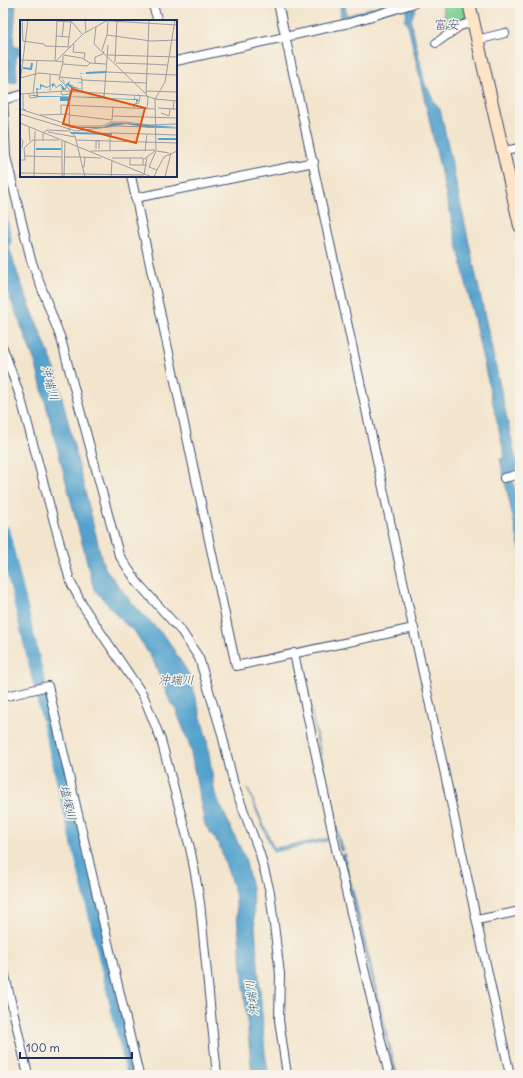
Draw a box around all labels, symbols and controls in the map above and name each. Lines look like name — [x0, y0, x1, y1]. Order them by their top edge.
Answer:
district label: 富安 — [434, 16, 460, 33]
inset map — [20, 20, 177, 177]
water label: 沖端川 — [39, 364, 62, 402]
water label: 沖端川 — [158, 672, 194, 687]
water label: 塩塚川 — [57, 784, 80, 822]
water label: 沖端川 — [242, 979, 261, 1017]
scale bar — [20, 1034, 132, 1060]
text: 100 m — [26, 1040, 60, 1055]

